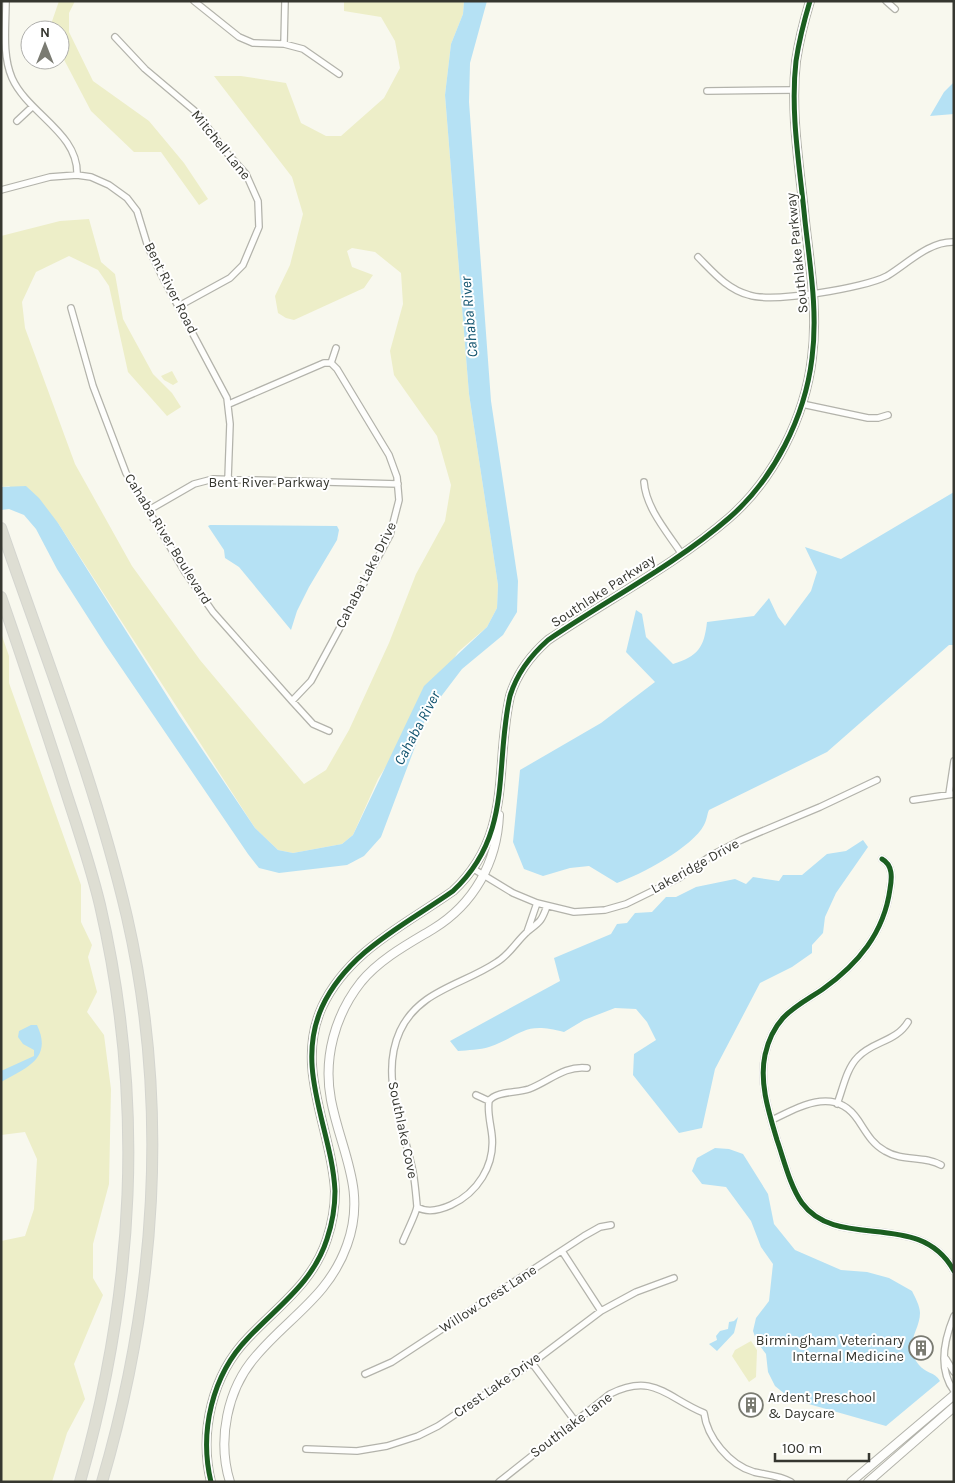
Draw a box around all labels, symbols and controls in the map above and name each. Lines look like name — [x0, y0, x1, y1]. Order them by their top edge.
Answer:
north arrow — [20, 20, 70, 70]
text: N — [40, 24, 50, 41]
street label: Mitchell Lane — [188, 107, 254, 183]
street label: Southlake Parkway — [782, 191, 812, 314]
street label: Bent River Road — [141, 239, 201, 337]
water label: Cahaba River — [456, 275, 482, 358]
street label: Cahaba River Boulevard — [121, 470, 215, 608]
street label: Bent River Parkway — [208, 474, 330, 491]
street label: Cahaba Lake Drive — [332, 519, 400, 631]
street label: Southlake Parkway — [548, 551, 659, 631]
water label: Cahaba River — [390, 687, 444, 768]
street label: Lakeridge Drive — [648, 835, 742, 897]
street label: Southlake Cove — [384, 1080, 422, 1180]
street label: Willow Crest Lane — [436, 1261, 540, 1337]
place label: Birmingham Veterinary Internal Medicine — [756, 1332, 904, 1365]
building icon: Birmingham Veterinary Internal Medicine — [908, 1335, 934, 1361]
street label: Crest Lake Drive — [450, 1349, 544, 1421]
street label: Southlake Lane — [527, 1389, 615, 1461]
place label: Ardent Preschool & Daycare — [768, 1389, 876, 1422]
building icon: Ardent Preschool & Daycare — [738, 1392, 764, 1418]
scale bar — [775, 1430, 869, 1462]
text: 100 m — [782, 1439, 822, 1457]

